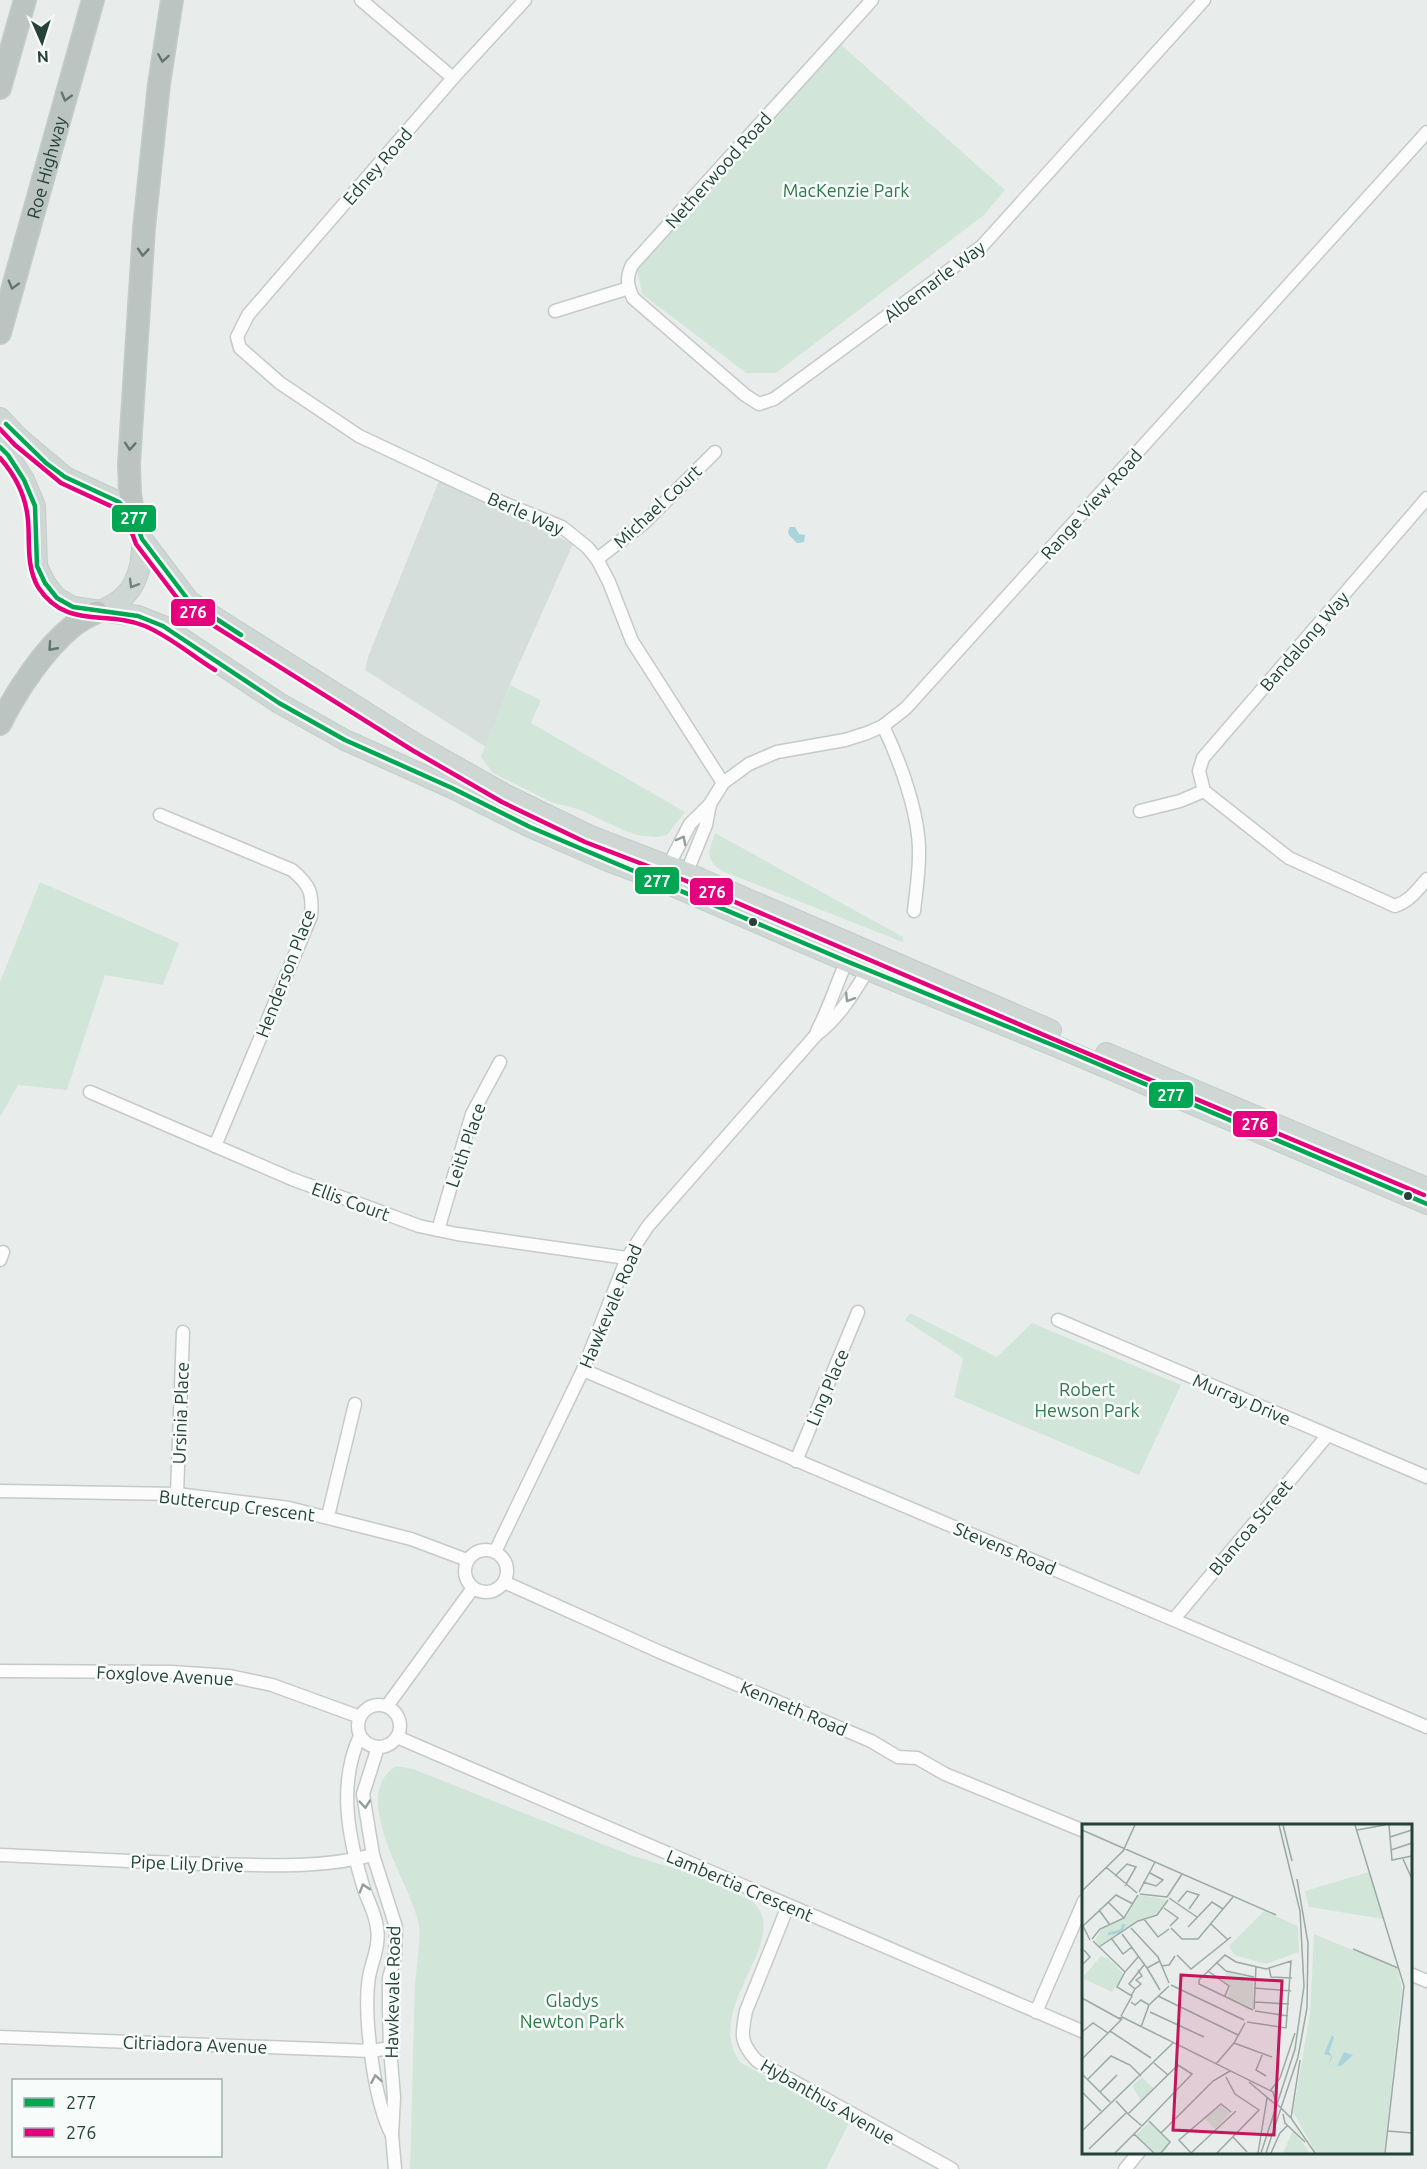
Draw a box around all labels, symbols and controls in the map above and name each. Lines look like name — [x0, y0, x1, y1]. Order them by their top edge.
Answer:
north arrow — [12, 12, 72, 72]
text: N — [36, 48, 49, 66]
one-way arrow — [158, 53, 170, 62]
one-way arrow — [61, 91, 73, 102]
street label: Netherwood Road — [661, 108, 775, 232]
street label: Roe Highway — [22, 114, 70, 221]
street label: Edney Road — [338, 124, 416, 208]
park label: MacKenzie Park — [783, 180, 909, 200]
street label: Albemarle Way — [879, 236, 989, 326]
one-way arrow — [136, 247, 149, 256]
one-way arrow — [8, 279, 21, 289]
one-way arrow — [124, 442, 137, 451]
street label: Range View Road — [1036, 445, 1146, 563]
street label: Michael Court — [609, 460, 705, 552]
street label: Berle Way — [485, 487, 567, 539]
line badge: 277 — [111, 504, 157, 533]
text: 277 — [120, 509, 148, 527]
one-way arrow — [128, 578, 140, 588]
street label: Bandalong Way — [1255, 587, 1353, 695]
line badge: 276 — [170, 598, 216, 627]
text: 276 — [179, 603, 207, 621]
one-way arrow — [48, 641, 59, 651]
one-way arrow — [675, 835, 686, 846]
line badge: 277 — [634, 866, 680, 895]
text: 277 — [643, 872, 671, 890]
line badge: 276 — [689, 877, 734, 906]
text: 276 — [698, 883, 726, 901]
street label: Henderson Place — [251, 906, 319, 1040]
unlabelled marker — [747, 916, 759, 928]
one-way arrow — [846, 991, 857, 1002]
line badge: 277 — [1148, 1081, 1194, 1109]
text: 277 — [1157, 1086, 1185, 1104]
street label: Leith Place — [441, 1100, 489, 1190]
line badge: 276 — [1232, 1110, 1278, 1138]
text: 276 — [1241, 1115, 1269, 1133]
street label: Ellis Court — [309, 1178, 393, 1224]
unlabelled marker — [1402, 1190, 1414, 1202]
street label: Hawkevale Road — [575, 1241, 645, 1371]
street label: Ling Place — [802, 1346, 852, 1428]
street label: Ursinia Place — [168, 1362, 192, 1464]
street label: Murray Drive — [1190, 1369, 1294, 1429]
park label: Robert Hewson Park — [1035, 1379, 1139, 1420]
street label: Blancoa Street — [1204, 1475, 1296, 1579]
street label: Buttercup Crescent — [158, 1486, 316, 1524]
street label: Stevens Road — [951, 1518, 1059, 1578]
street label: Foxglove Avenue — [96, 1661, 234, 1689]
street label: Kenneth Road — [738, 1676, 850, 1740]
one-way arrow — [358, 1799, 371, 1808]
inset map — [1082, 1824, 1412, 2154]
street label: Lambertia Crescent — [664, 1845, 816, 1925]
street label: Pipe Lily Drive — [130, 1851, 244, 1875]
one-way arrow — [359, 1883, 371, 1894]
street label: Hawkevale Road — [381, 1925, 403, 2059]
park label: Gladys Newton Park — [520, 1990, 624, 2031]
street label: Citriadora Avenue — [122, 2031, 268, 2057]
street label: Hybanthus Avenue — [757, 2054, 899, 2148]
one-way arrow — [370, 2075, 383, 2085]
legend — [12, 2079, 222, 2157]
text: 277 — [66, 2092, 96, 2112]
text: 276 — [66, 2122, 96, 2142]

